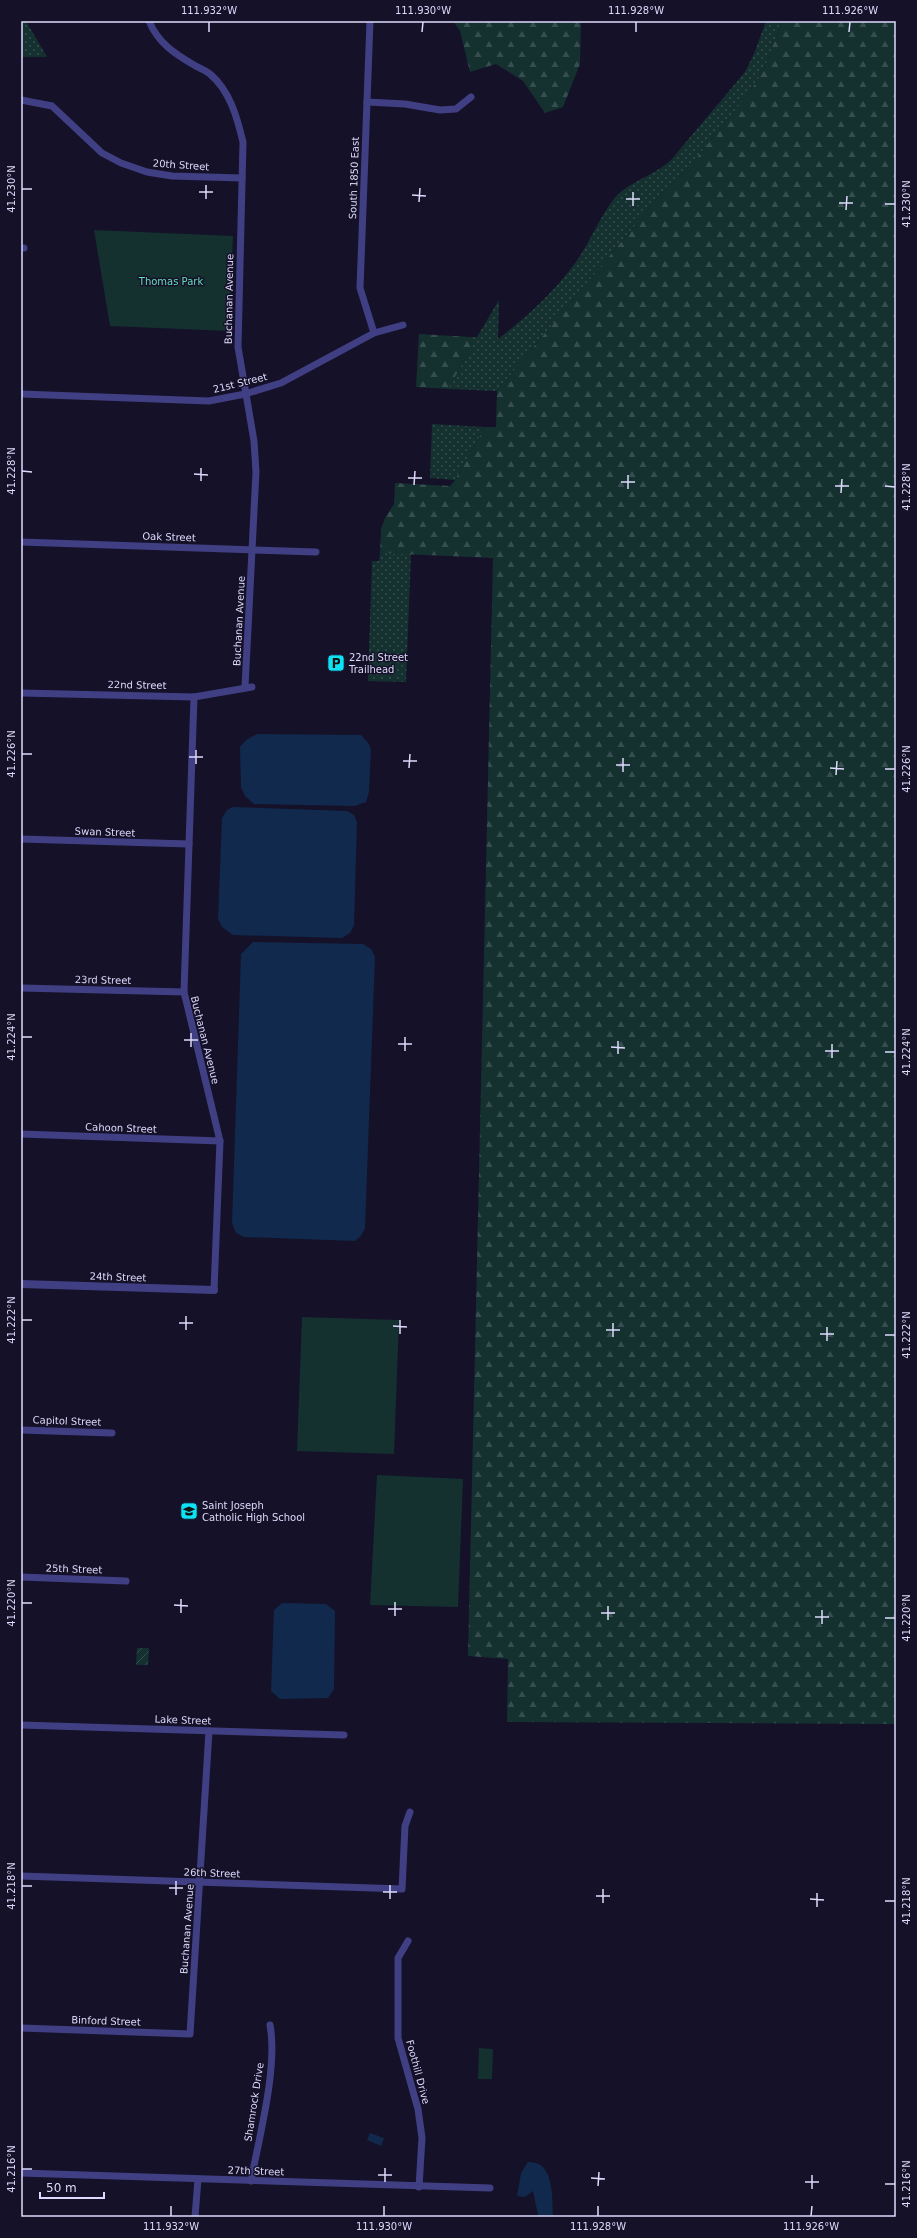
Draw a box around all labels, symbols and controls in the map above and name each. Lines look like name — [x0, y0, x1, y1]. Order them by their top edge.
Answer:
text: 111.932°W — [181, 5, 237, 16]
text: 111.930°W — [395, 5, 451, 16]
text: 111.928°W — [608, 5, 664, 16]
text: 111.926°W — [822, 5, 878, 16]
street label: South 1850 East — [347, 137, 361, 219]
street label: 20th Street — [152, 158, 210, 172]
text: 41.230°N — [6, 165, 17, 213]
text: 41.230°N — [901, 180, 912, 228]
street label: Buchanan Avenue — [223, 254, 235, 344]
park label: Thomas Park — [138, 276, 203, 287]
street label: 21st Street — [212, 371, 268, 395]
text: 41.228°N — [6, 447, 17, 495]
text: 41.228°N — [901, 463, 912, 511]
street label: Oak Street — [142, 531, 196, 543]
street label: Buchanan Avenue — [231, 576, 247, 666]
place label: 22nd Street Trailhead — [348, 652, 408, 675]
parking icon: 22nd Street Trailhead — [326, 653, 346, 673]
street label: 22nd Street — [107, 679, 167, 691]
text: 41.226°N — [6, 730, 17, 778]
text: 41.226°N — [901, 745, 912, 793]
street label: Swan Street — [75, 825, 136, 839]
street label: 23rd Street — [75, 974, 131, 986]
street label: Buchanan Avenue — [189, 995, 221, 1085]
text: 41.224°N — [6, 1013, 17, 1061]
text: 41.224°N — [901, 1028, 912, 1076]
street label: Cahoon Street — [85, 1121, 157, 1135]
street label: 24th Street — [90, 1271, 147, 1283]
text: 41.222°N — [6, 1296, 17, 1344]
text: 41.222°N — [901, 1311, 912, 1359]
street label: Capitol Street — [33, 1414, 102, 1428]
place label: Saint Joseph Catholic High School — [202, 1500, 305, 1523]
school or university icon: Saint Joseph Catholic High School — [179, 1501, 199, 1521]
street label: 25th Street — [46, 1563, 103, 1575]
text: 41.220°N — [6, 1579, 17, 1627]
text: 41.220°N — [901, 1594, 912, 1642]
street label: Lake Street — [154, 1714, 212, 1726]
text: 41.218°N — [6, 1862, 17, 1910]
street label: 26th Street — [184, 1867, 241, 1879]
text: 41.218°N — [901, 1877, 912, 1925]
street label: Buchanan Avenue — [178, 1884, 196, 1974]
street label: Binford Street — [71, 2014, 141, 2028]
street label: Foothill Drive — [404, 2039, 432, 2105]
street label: Shamrock Drive — [242, 2062, 266, 2142]
text: 41.216°N — [6, 2145, 17, 2193]
text: 41.216°N — [901, 2160, 912, 2208]
street label: 27th Street — [228, 2165, 285, 2177]
scale bar — [40, 2174, 104, 2200]
text: 50 m — [46, 2181, 77, 2195]
text: 111.932°W — [143, 2221, 199, 2232]
text: 111.930°W — [356, 2221, 412, 2232]
text: 111.928°W — [570, 2221, 626, 2232]
text: 111.926°W — [783, 2221, 839, 2232]

